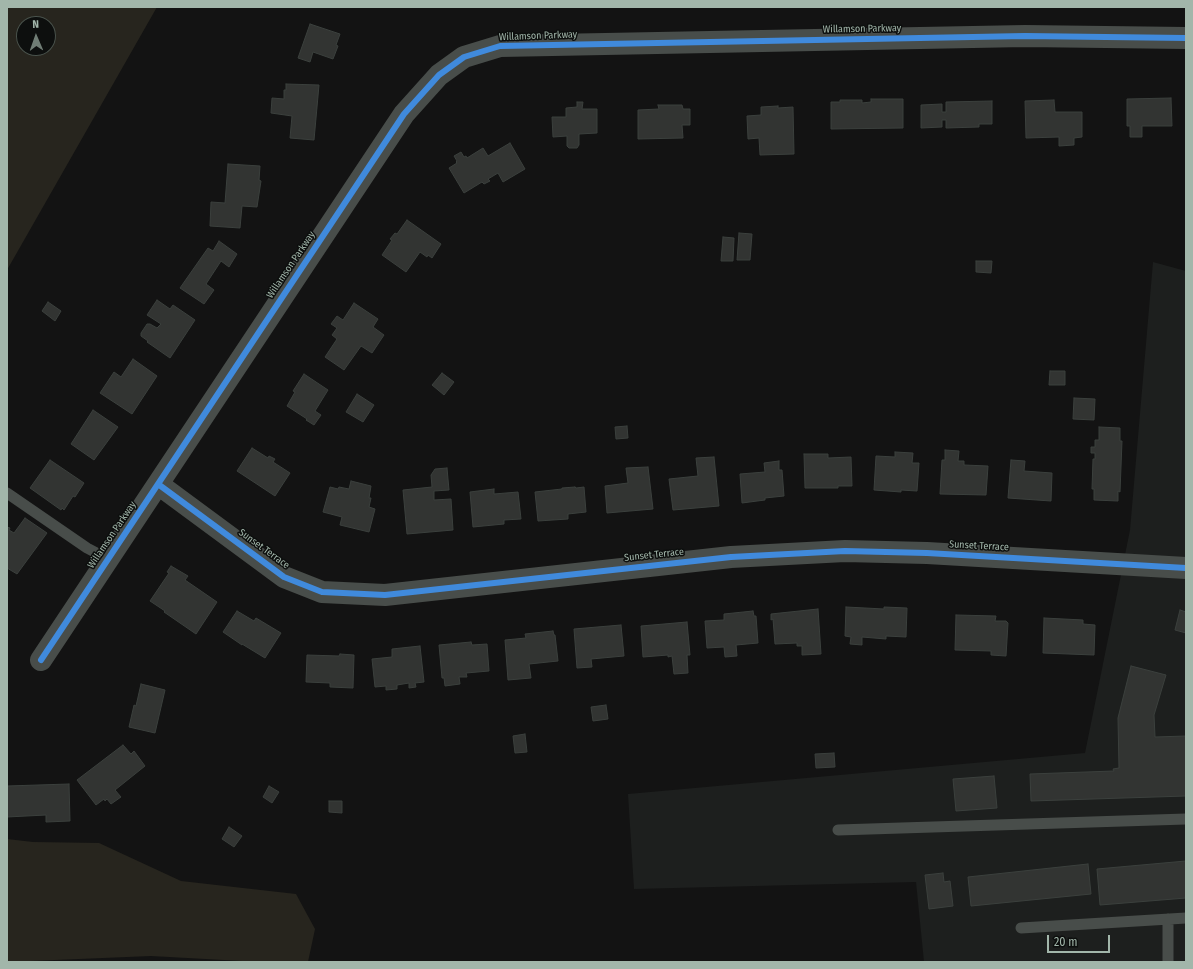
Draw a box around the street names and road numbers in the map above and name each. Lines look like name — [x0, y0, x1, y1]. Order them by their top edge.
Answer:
street label: Willamson Parkway — [823, 22, 901, 36]
street label: Willamson Parkway — [499, 29, 577, 43]
street label: Willamson Parkway — [264, 229, 318, 301]
street label: Willamson Parkway — [85, 499, 139, 571]
street label: Sunset Terrace — [236, 527, 292, 571]
street label: Sunset Terrace — [949, 538, 1009, 554]
street label: Sunset Terrace — [624, 546, 684, 564]

